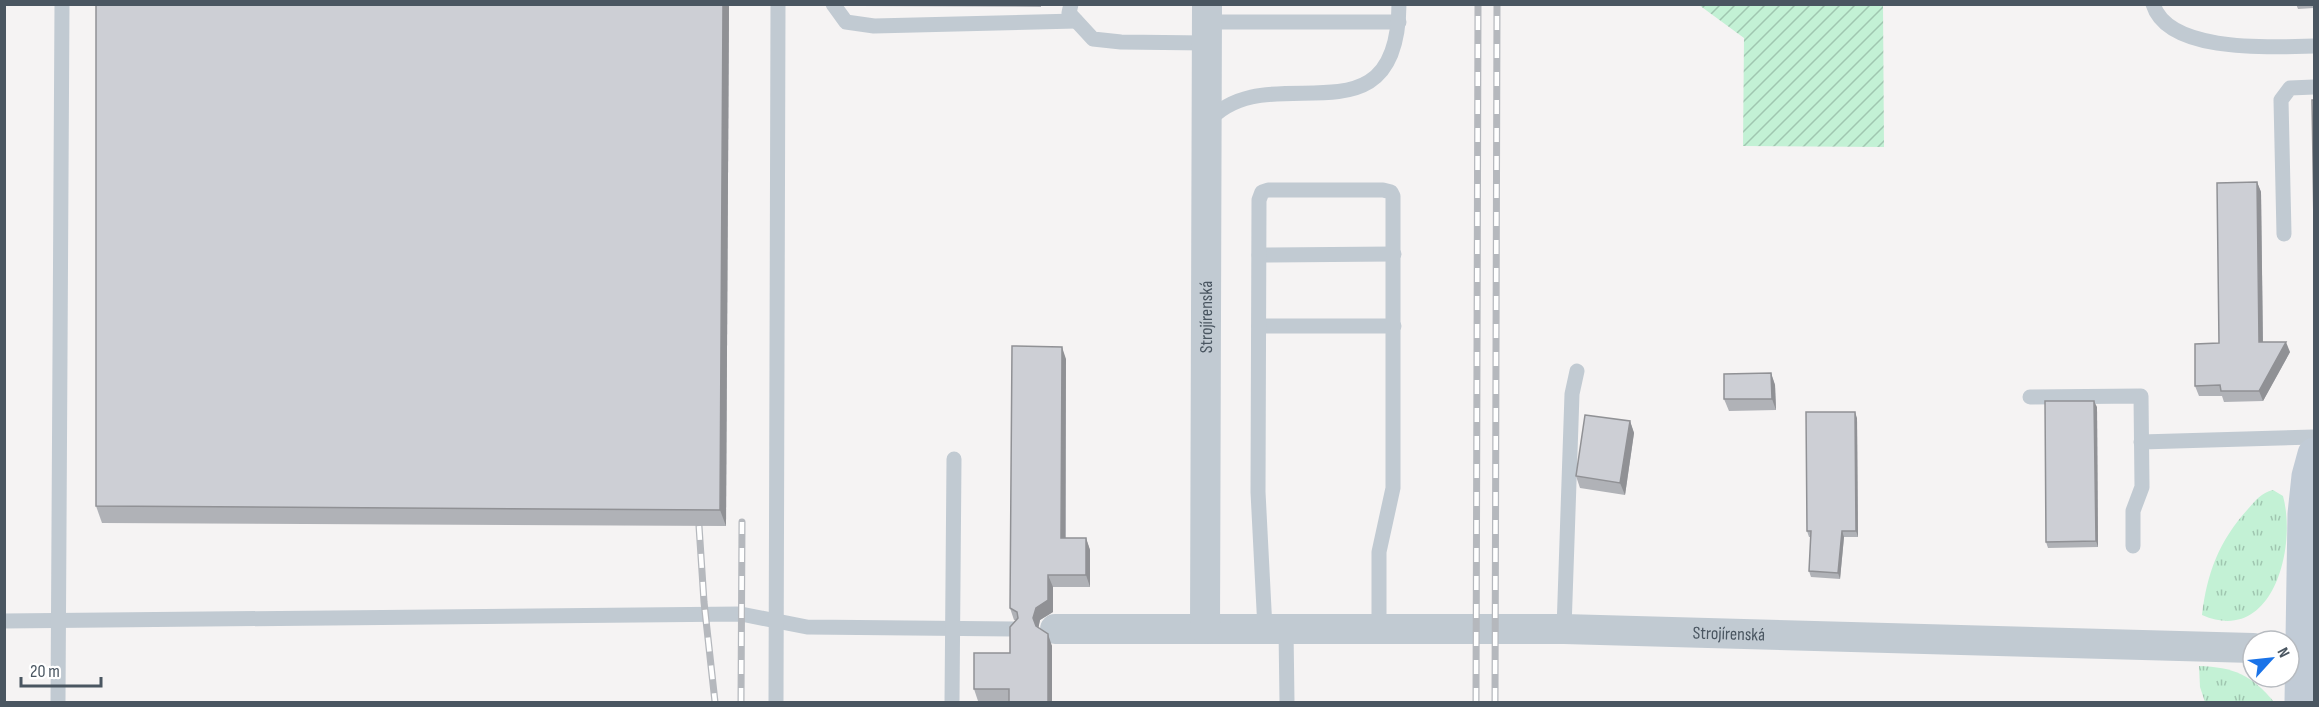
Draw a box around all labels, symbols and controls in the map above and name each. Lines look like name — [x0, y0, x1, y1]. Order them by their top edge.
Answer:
street label: Strojírenská — [1195, 281, 1217, 353]
street label: Strojírenská — [1692, 622, 1765, 645]
north arrow — [2241, 629, 2301, 689]
text: N — [2273, 645, 2293, 661]
scale bar — [21, 650, 100, 688]
text: 20 m — [30, 661, 60, 682]

